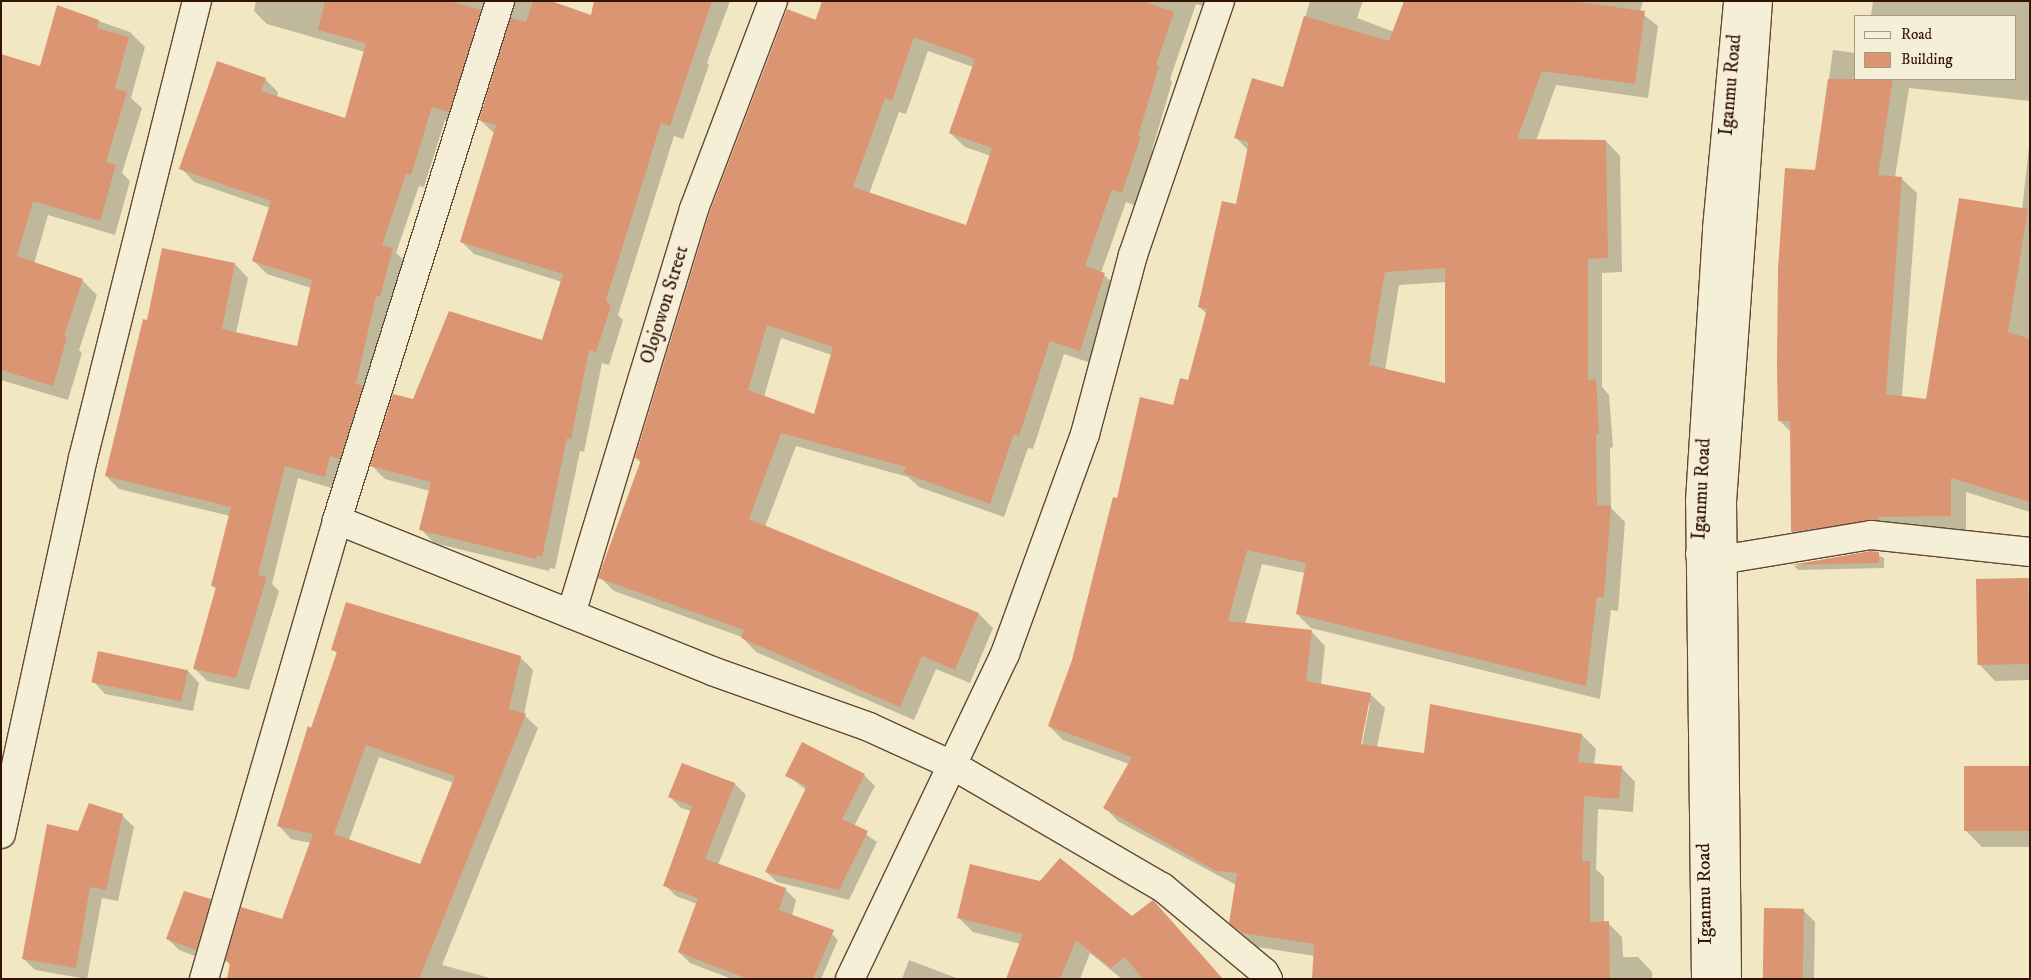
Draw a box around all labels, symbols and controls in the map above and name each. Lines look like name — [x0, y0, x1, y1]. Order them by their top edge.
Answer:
legend — [1854, 15, 2016, 80]
text: Road — [1901, 25, 1932, 44]
street label: Iganmu Road — [1715, 33, 1747, 137]
text: Building — [1901, 50, 1953, 69]
street label: Olojowon Street — [636, 243, 694, 367]
street label: Iganmu Road — [1688, 438, 1716, 540]
street label: Iganmu Road — [1693, 843, 1717, 945]

